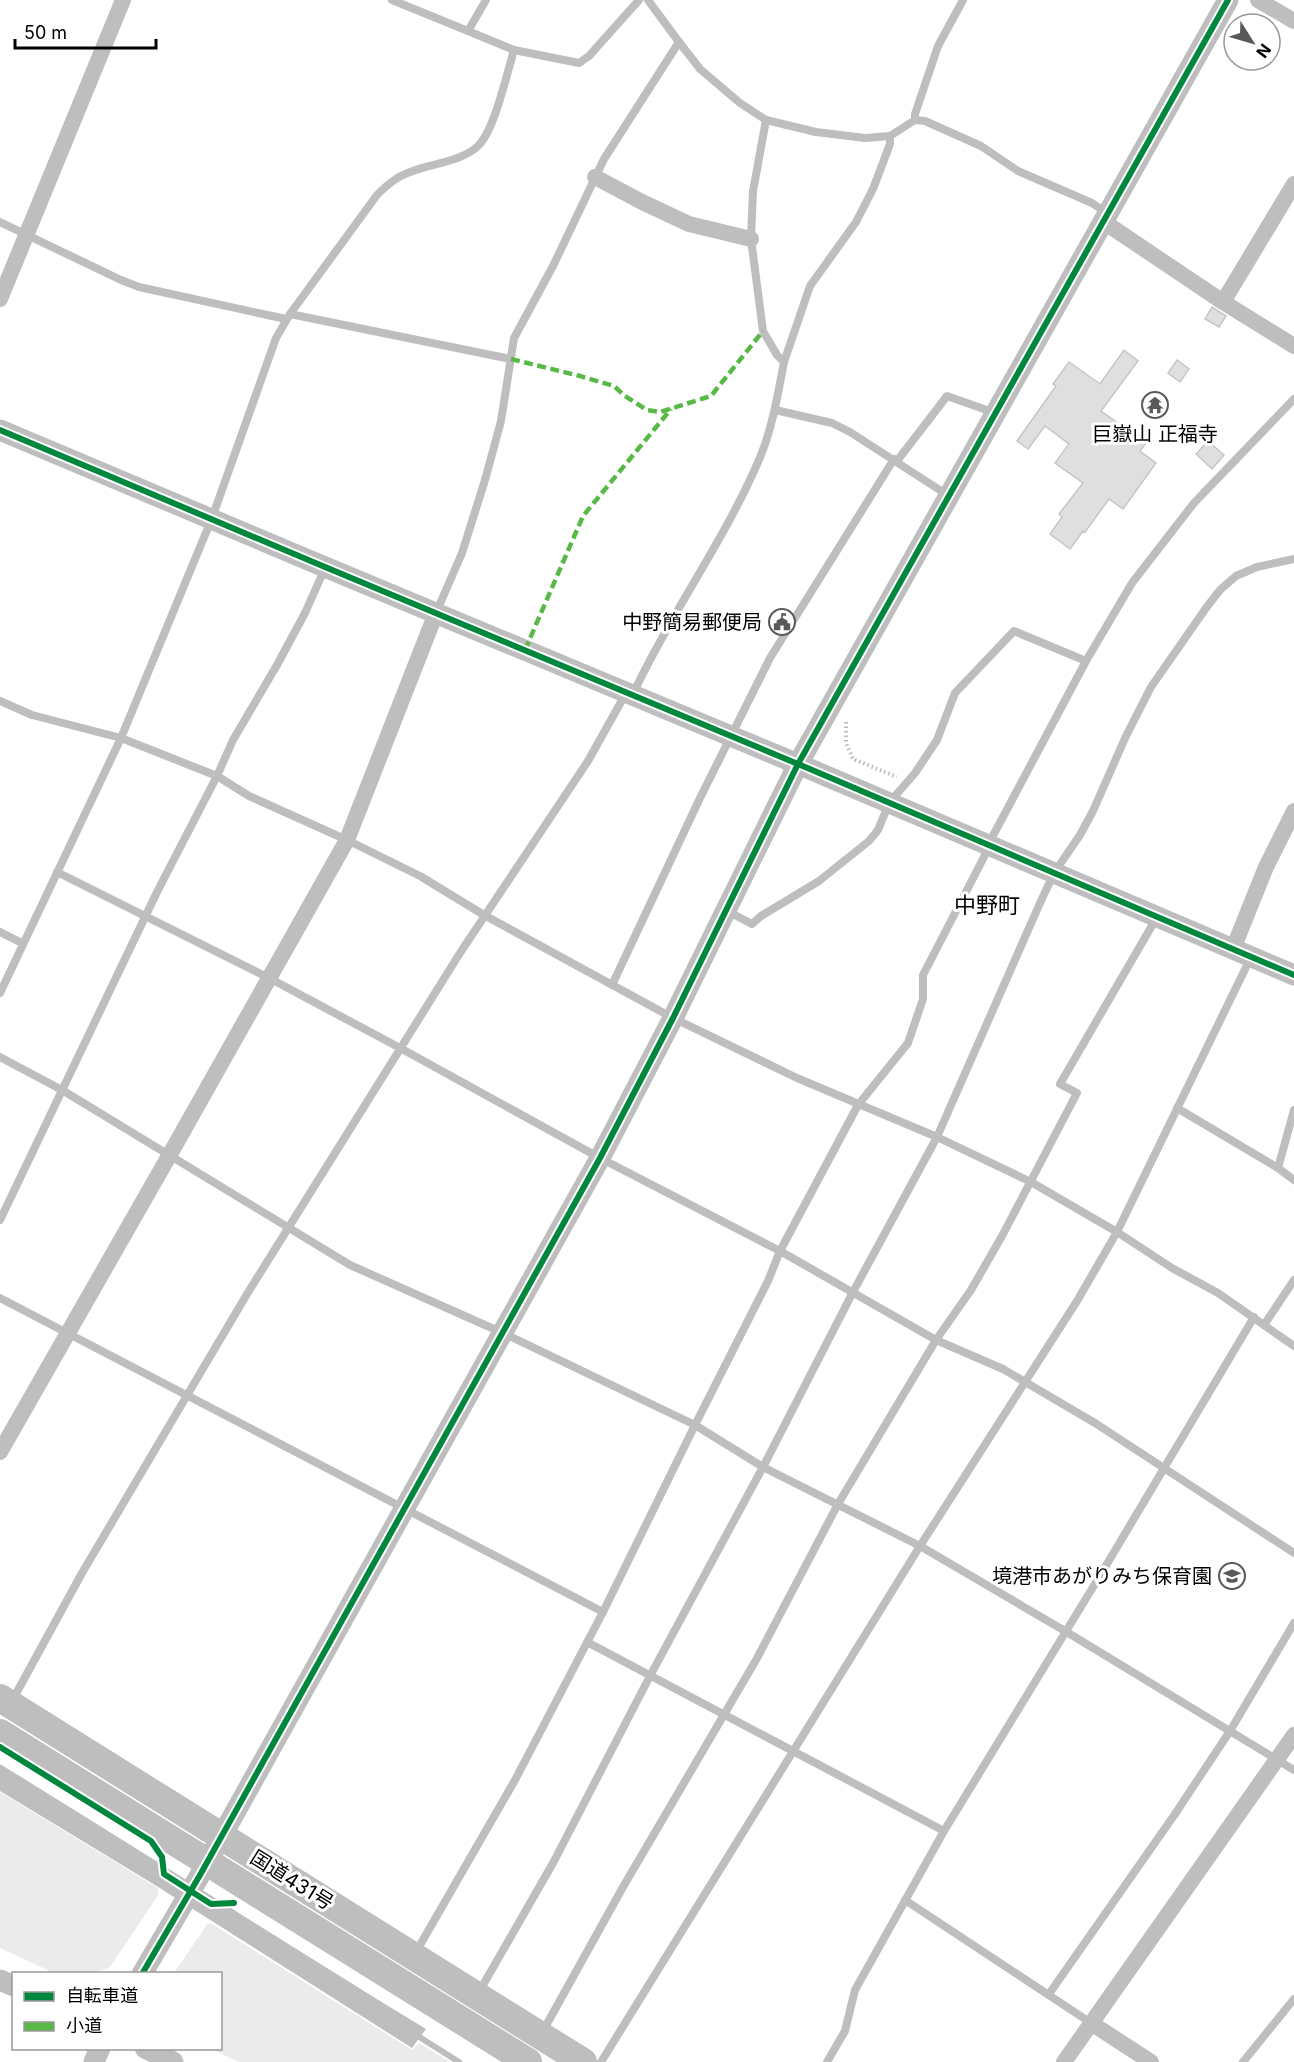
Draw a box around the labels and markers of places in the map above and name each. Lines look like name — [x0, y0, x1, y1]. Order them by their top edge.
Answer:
temple icon: 巨嶽山 正福寺 — [1140, 390, 1170, 420]
place label: 巨嶽山 正福寺 — [1092, 422, 1218, 446]
public building icon: 中野簡易郵便局 — [767, 607, 797, 637]
place label: 中野簡易郵便局 — [622, 610, 762, 634]
school or university icon: 境港市あがりみち保育園 — [1217, 1561, 1247, 1591]
place label: 境港市あがりみち保育園 — [992, 1564, 1212, 1588]

